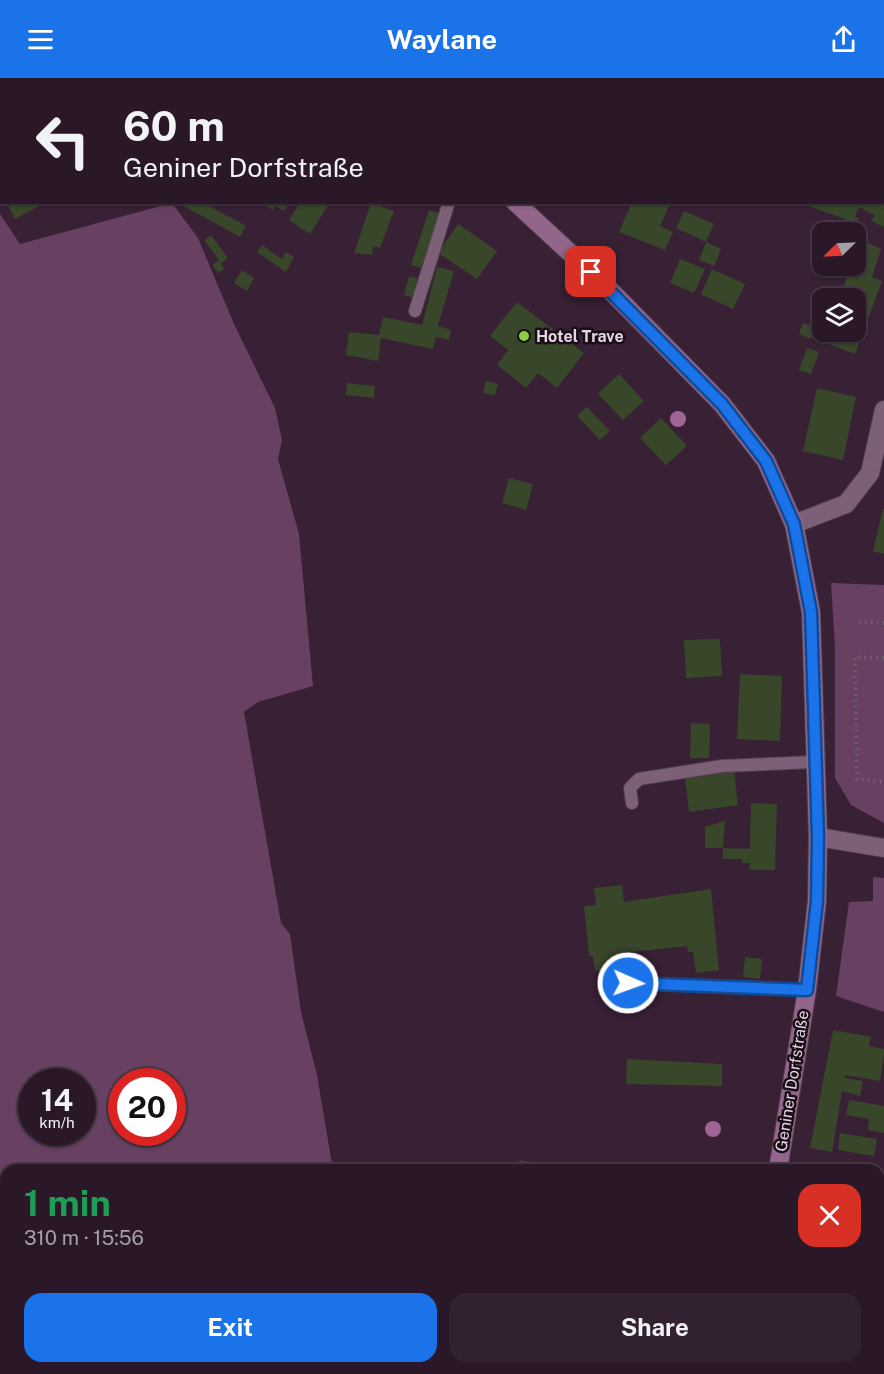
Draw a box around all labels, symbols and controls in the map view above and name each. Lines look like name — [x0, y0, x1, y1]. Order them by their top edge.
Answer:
icon: menu — [24, 23, 57, 56]
text: Waylane — [387, 23, 497, 55]
icon: share — [827, 23, 860, 56]
text: 60 m — [123, 101, 225, 150]
icon: left — [24, 102, 102, 180]
text: Geniner Dorfstraße — [123, 151, 364, 183]
north arrow — [812, 222, 866, 276]
map controls — [812, 222, 866, 342]
pin — [565, 246, 616, 297]
icon: arrive — [574, 255, 607, 288]
button: layers — [812, 288, 866, 342]
place label: Hotel Trave — [536, 327, 624, 346]
marker: Hotel Trave — [517, 329, 531, 343]
position arrow — [596, 951, 660, 1015]
street label: Geniner Dorfstraße — [771, 1009, 813, 1153]
speed limit sign: 20 — [108, 1068, 186, 1146]
text: 14 — [41, 1082, 73, 1118]
text: km/h — [39, 1114, 75, 1131]
text: 1 min — [24, 1182, 111, 1224]
button: close — [798, 1184, 861, 1247]
text: 310 m · 15:56 — [24, 1226, 144, 1250]
button: Exit — [24, 1293, 437, 1362]
button: Share — [449, 1293, 861, 1362]

